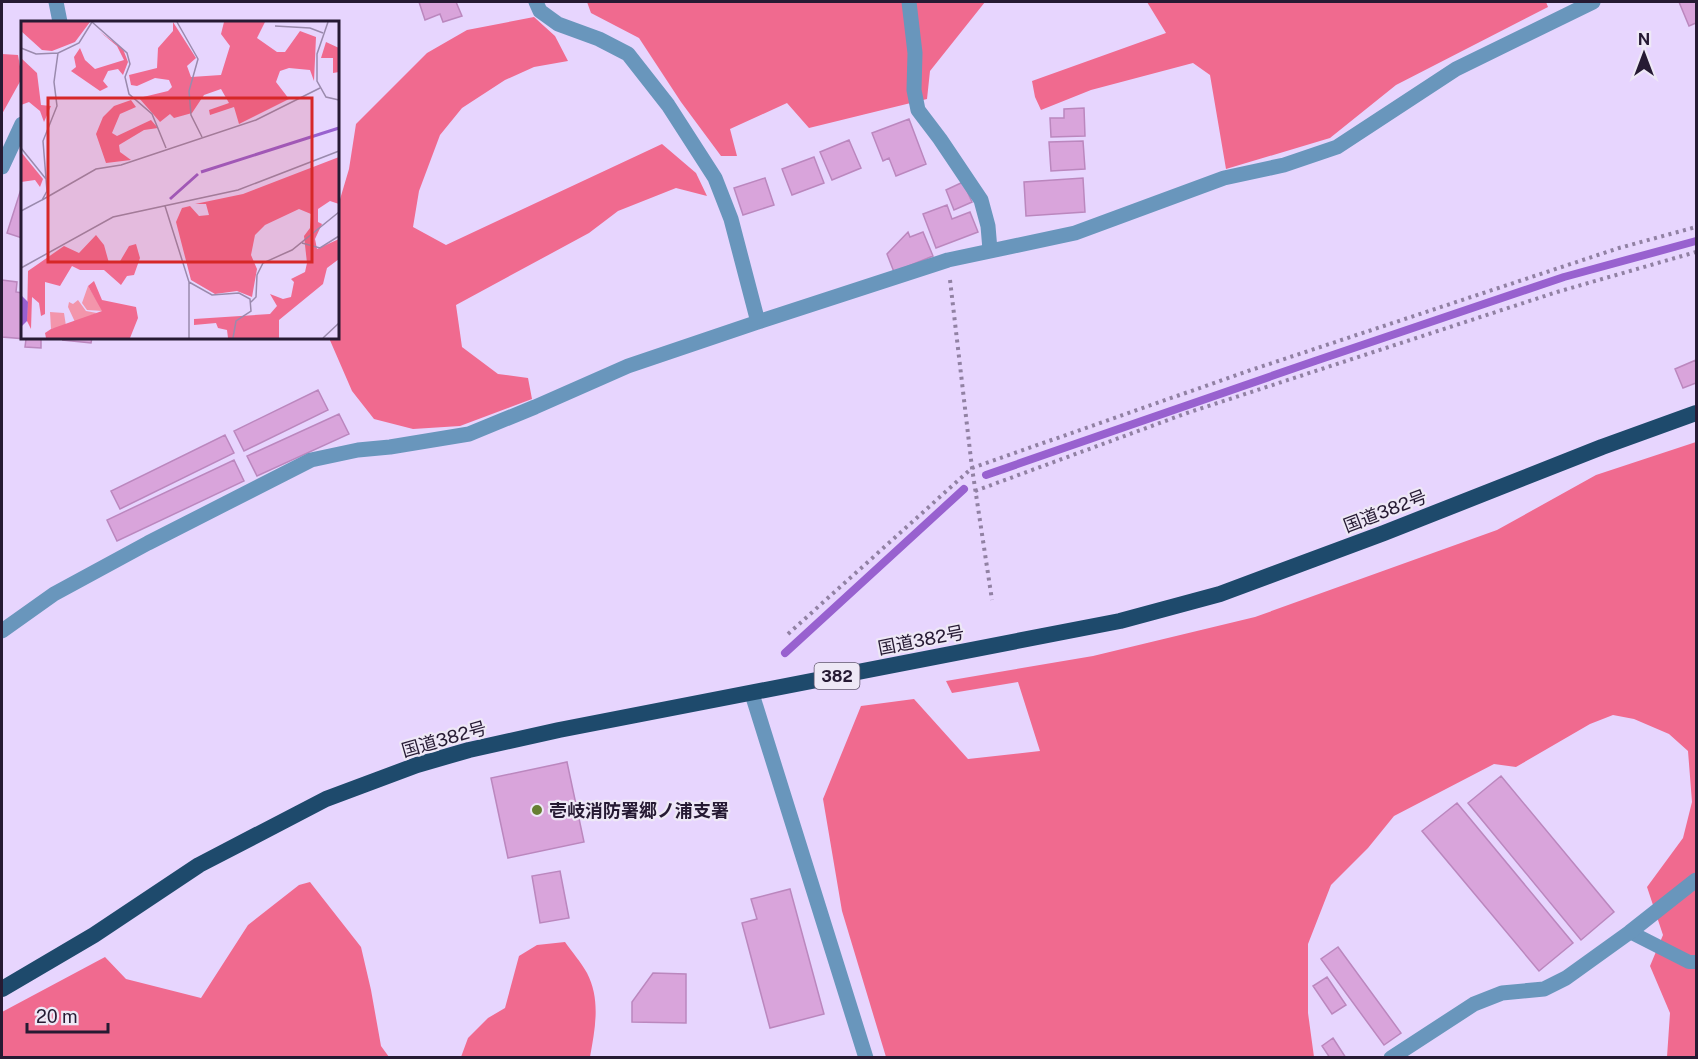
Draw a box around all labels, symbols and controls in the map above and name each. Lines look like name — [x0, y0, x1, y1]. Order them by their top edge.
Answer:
inset map — [21, 21, 339, 339]
north arrow — [1614, 24, 1674, 84]
text: N — [1638, 30, 1650, 49]
street label: 国道382号 — [1340, 485, 1430, 537]
street label: 国道382号 — [876, 621, 966, 659]
road number: 382 — [814, 663, 860, 689]
street label: 国道382号 — [399, 717, 489, 761]
place label: 壱岐消防署郷ノ浦支署 — [549, 800, 729, 821]
marker: 壱岐消防署郷ノ浦支署 — [530, 803, 544, 817]
scale bar — [27, 996, 108, 1034]
text: 20 m — [36, 1006, 78, 1027]

